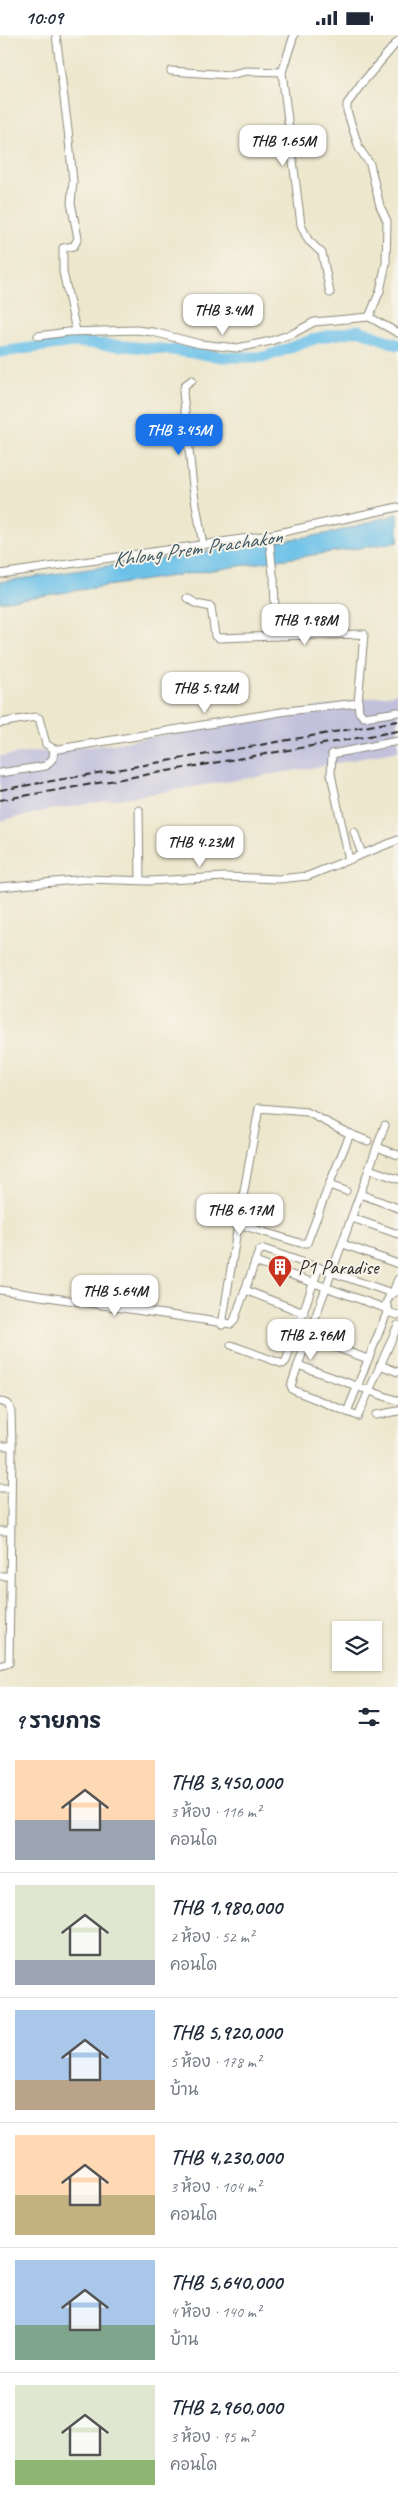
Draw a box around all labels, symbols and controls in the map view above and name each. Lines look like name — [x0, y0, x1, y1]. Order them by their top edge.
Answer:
text: 10:09 — [25, 6, 63, 30]
pin: THB 1.65M — [226, 125, 340, 167]
text: THB 1.65M — [250, 131, 316, 151]
pin: THB 3.4M — [171, 293, 275, 336]
text: THB 3.4M — [194, 300, 252, 320]
pin: THB 3.45M — [122, 413, 236, 456]
text: THB 3.45M — [147, 420, 211, 440]
water label: Khlong Prem Prachakon — [111, 523, 285, 573]
pin: THB 1.98M — [248, 603, 362, 646]
text: THB 1.98M — [273, 610, 337, 630]
pin: THB 5.92M — [148, 671, 262, 714]
text: THB 5.92M — [173, 678, 237, 698]
pin: THB 4.23M — [143, 825, 257, 868]
text: THB 4.23M — [167, 832, 233, 852]
pin: THB 6.17M — [183, 1193, 297, 1236]
text: THB 6.17M — [207, 1200, 273, 1220]
building icon: P1 Paradise — [267, 1254, 293, 1288]
place label: P1 Paradise — [298, 1255, 380, 1280]
pin: THB 5.64M — [58, 1275, 172, 1317]
text: THB 5.64M — [82, 1281, 148, 1301]
pin: THB 2.96M — [254, 1319, 368, 1361]
text: THB 2.96M — [278, 1325, 344, 1345]
map controls — [332, 1621, 382, 1671]
button: layers — [332, 1621, 382, 1671]
icon: filters — [355, 1703, 383, 1731]
text: 9 รายการ — [15, 1708, 101, 1734]
text: THB 3,450,000 — [170, 1769, 282, 1795]
icon: home — [55, 1780, 115, 1840]
text: 3 ห้อง · 116 m² — [170, 1802, 261, 1822]
text: คอนโด — [170, 1830, 217, 1850]
text: THB 1,980,000 — [170, 1894, 282, 1920]
icon: home — [55, 1905, 115, 1965]
text: 2 ห้อง · 52 m² — [170, 1927, 254, 1947]
text: คอนโด — [170, 1955, 217, 1975]
text: THB 5,920,000 — [170, 2019, 282, 2045]
icon: home — [55, 2030, 115, 2090]
text: 5 ห้อง · 178 m² — [170, 2052, 261, 2072]
text: บ้าน — [170, 2080, 198, 2100]
text: THB 4,230,000 — [170, 2144, 282, 2170]
icon: home — [55, 2155, 115, 2215]
text: 3 ห้อง · 104 m² — [170, 2177, 261, 2197]
text: คอนโด — [170, 2205, 217, 2225]
text: THB 5,640,000 — [170, 2269, 282, 2295]
icon: home — [55, 2280, 115, 2340]
text: 4 ห้อง · 140 m² — [170, 2302, 261, 2322]
text: บ้าน — [170, 2330, 198, 2350]
text: THB 2,960,000 — [170, 2394, 282, 2420]
icon: home — [55, 2405, 115, 2465]
text: 3 ห้อง · 95 m² — [170, 2427, 254, 2447]
text: คอนโด — [170, 2455, 217, 2475]

